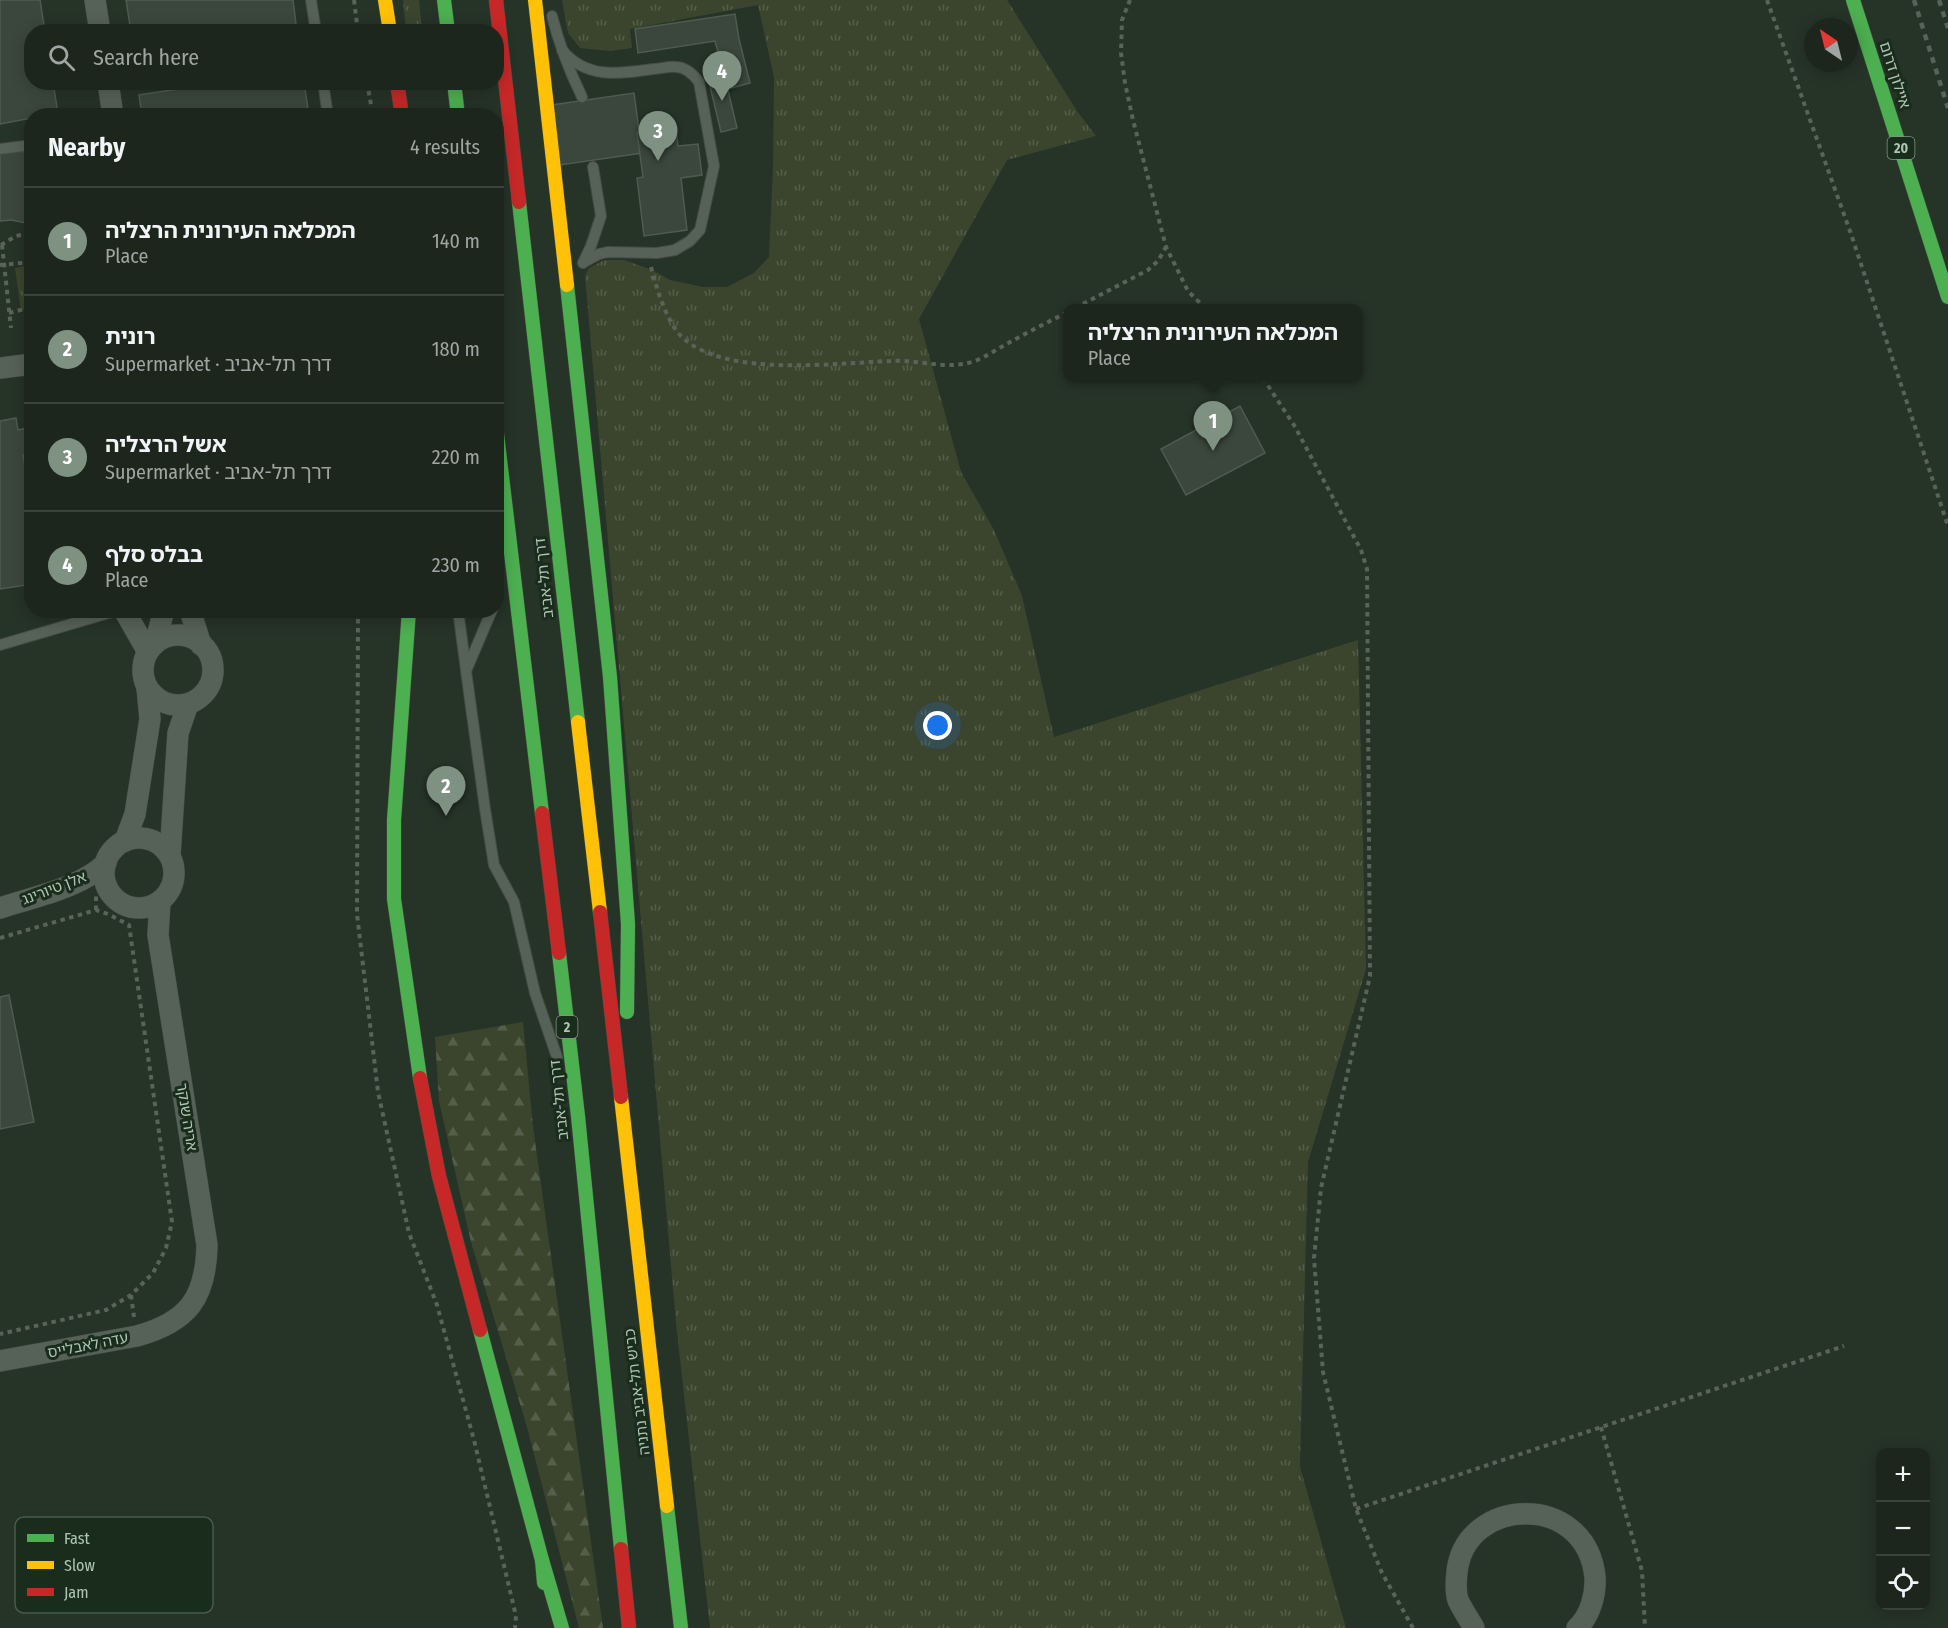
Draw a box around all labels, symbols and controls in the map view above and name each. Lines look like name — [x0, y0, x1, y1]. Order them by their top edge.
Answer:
north arrow — [1804, 18, 1858, 72]
search box — [24, 24, 504, 90]
street label: איילון דרום — [1876, 39, 1914, 111]
icon: search — [45, 41, 78, 74]
text: Search here — [93, 44, 199, 71]
pin: 4 — [702, 51, 742, 101]
pin: 3 — [638, 112, 678, 161]
text: Nearby — [48, 132, 125, 163]
text: 4 results — [410, 135, 480, 159]
road number: 20 — [1888, 137, 1914, 159]
text: המכלאה העירונית הרצליה — [105, 217, 356, 244]
text: 1 — [63, 229, 72, 253]
text: 140 m — [432, 229, 480, 253]
text: Place — [105, 244, 148, 268]
popup — [1063, 304, 1363, 382]
text: המכלאה העירונית הרצליה — [1088, 319, 1338, 346]
text: רונית — [105, 323, 156, 350]
text: 2 — [63, 337, 72, 361]
text: 180 m — [432, 337, 480, 361]
text: Place — [1088, 346, 1131, 370]
text: Supermarket · דרך תל-אביב — [105, 352, 332, 376]
pin: 1 — [1194, 402, 1232, 451]
text: אשל הרצליה — [105, 431, 227, 458]
text: 3 — [63, 445, 72, 469]
text: 220 m — [432, 445, 480, 469]
text: Supermarket · דרך תל-אביב — [105, 460, 332, 484]
street label: דרך תל-אביב — [531, 537, 557, 619]
text: בבלס סלף — [105, 541, 203, 568]
text: 4 — [62, 553, 73, 577]
text: 230 m — [432, 553, 480, 577]
text: Place — [105, 568, 148, 592]
your location — [923, 711, 952, 740]
pin: 2 — [426, 766, 466, 816]
street label: אלן טיורינג — [19, 867, 89, 909]
road number: 2 — [556, 1016, 578, 1038]
street label: דרך תל-אביב — [546, 1059, 572, 1141]
street label: אריה שנקר — [173, 1082, 201, 1152]
street label: כביש תל-אביב נתניה — [620, 1327, 654, 1456]
street label: עדה לאבלייס — [46, 1328, 130, 1362]
map controls — [1876, 1448, 1930, 1610]
button: + — [1876, 1448, 1930, 1502]
button: − — [1876, 1502, 1930, 1556]
legend — [15, 1517, 213, 1613]
text: Fast — [64, 1529, 91, 1548]
text: Slow — [64, 1556, 95, 1575]
button: locate — [1876, 1556, 1930, 1610]
text: Jam — [64, 1583, 89, 1602]

